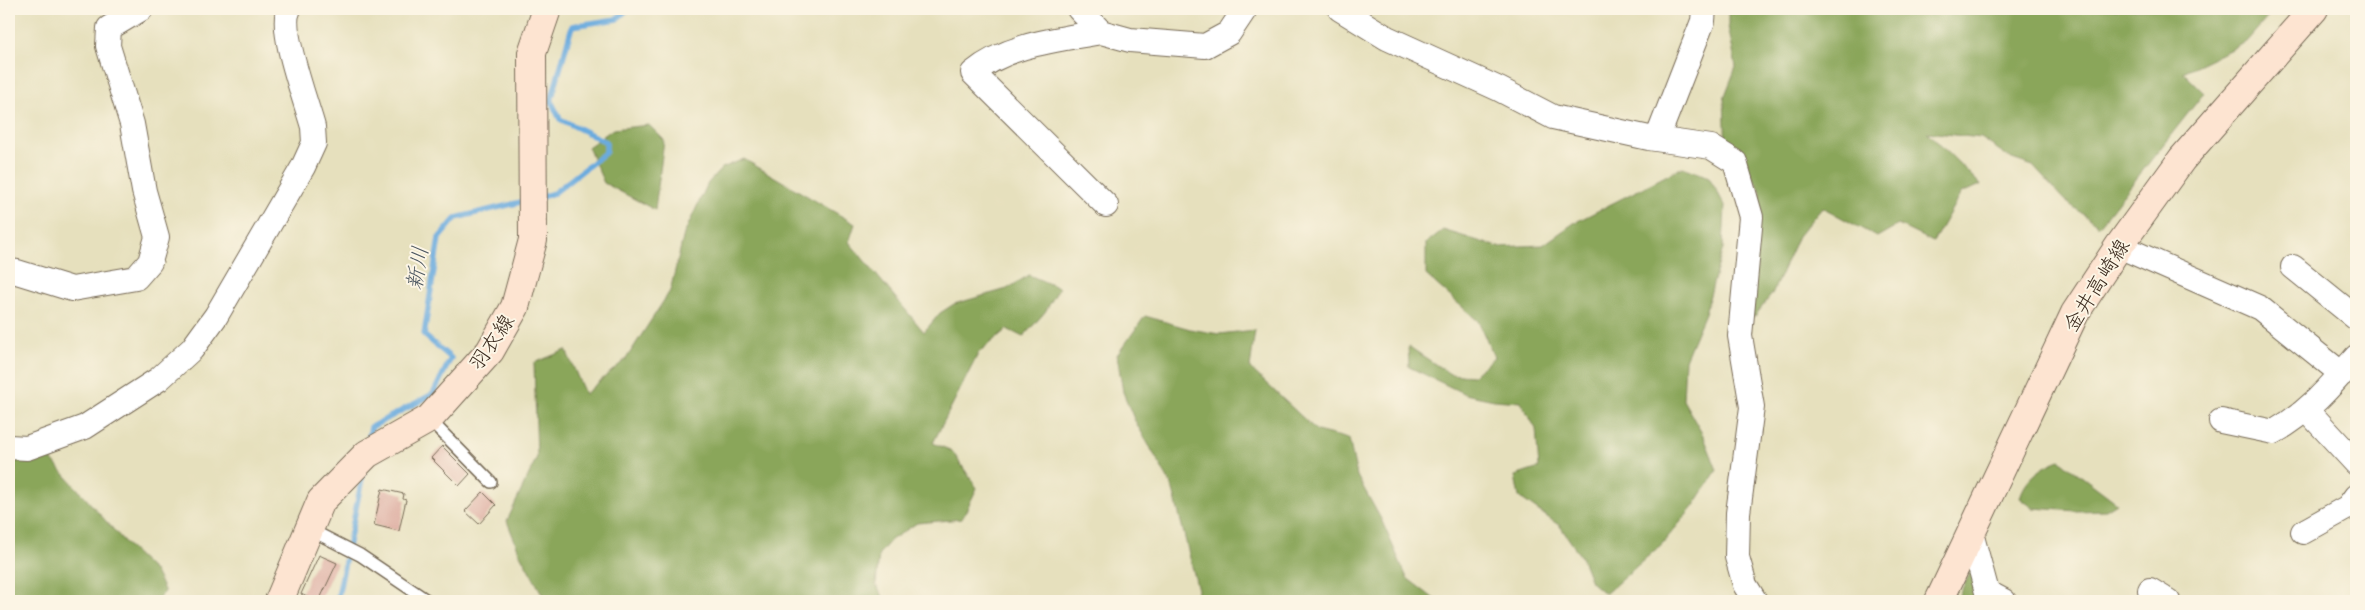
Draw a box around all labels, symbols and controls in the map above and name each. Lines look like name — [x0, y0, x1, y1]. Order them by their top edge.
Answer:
street label: 金井高崎線 — [2058, 234, 2134, 336]
water label: 新川 — [400, 244, 434, 292]
street label: 羽衣線 — [463, 309, 519, 375]

